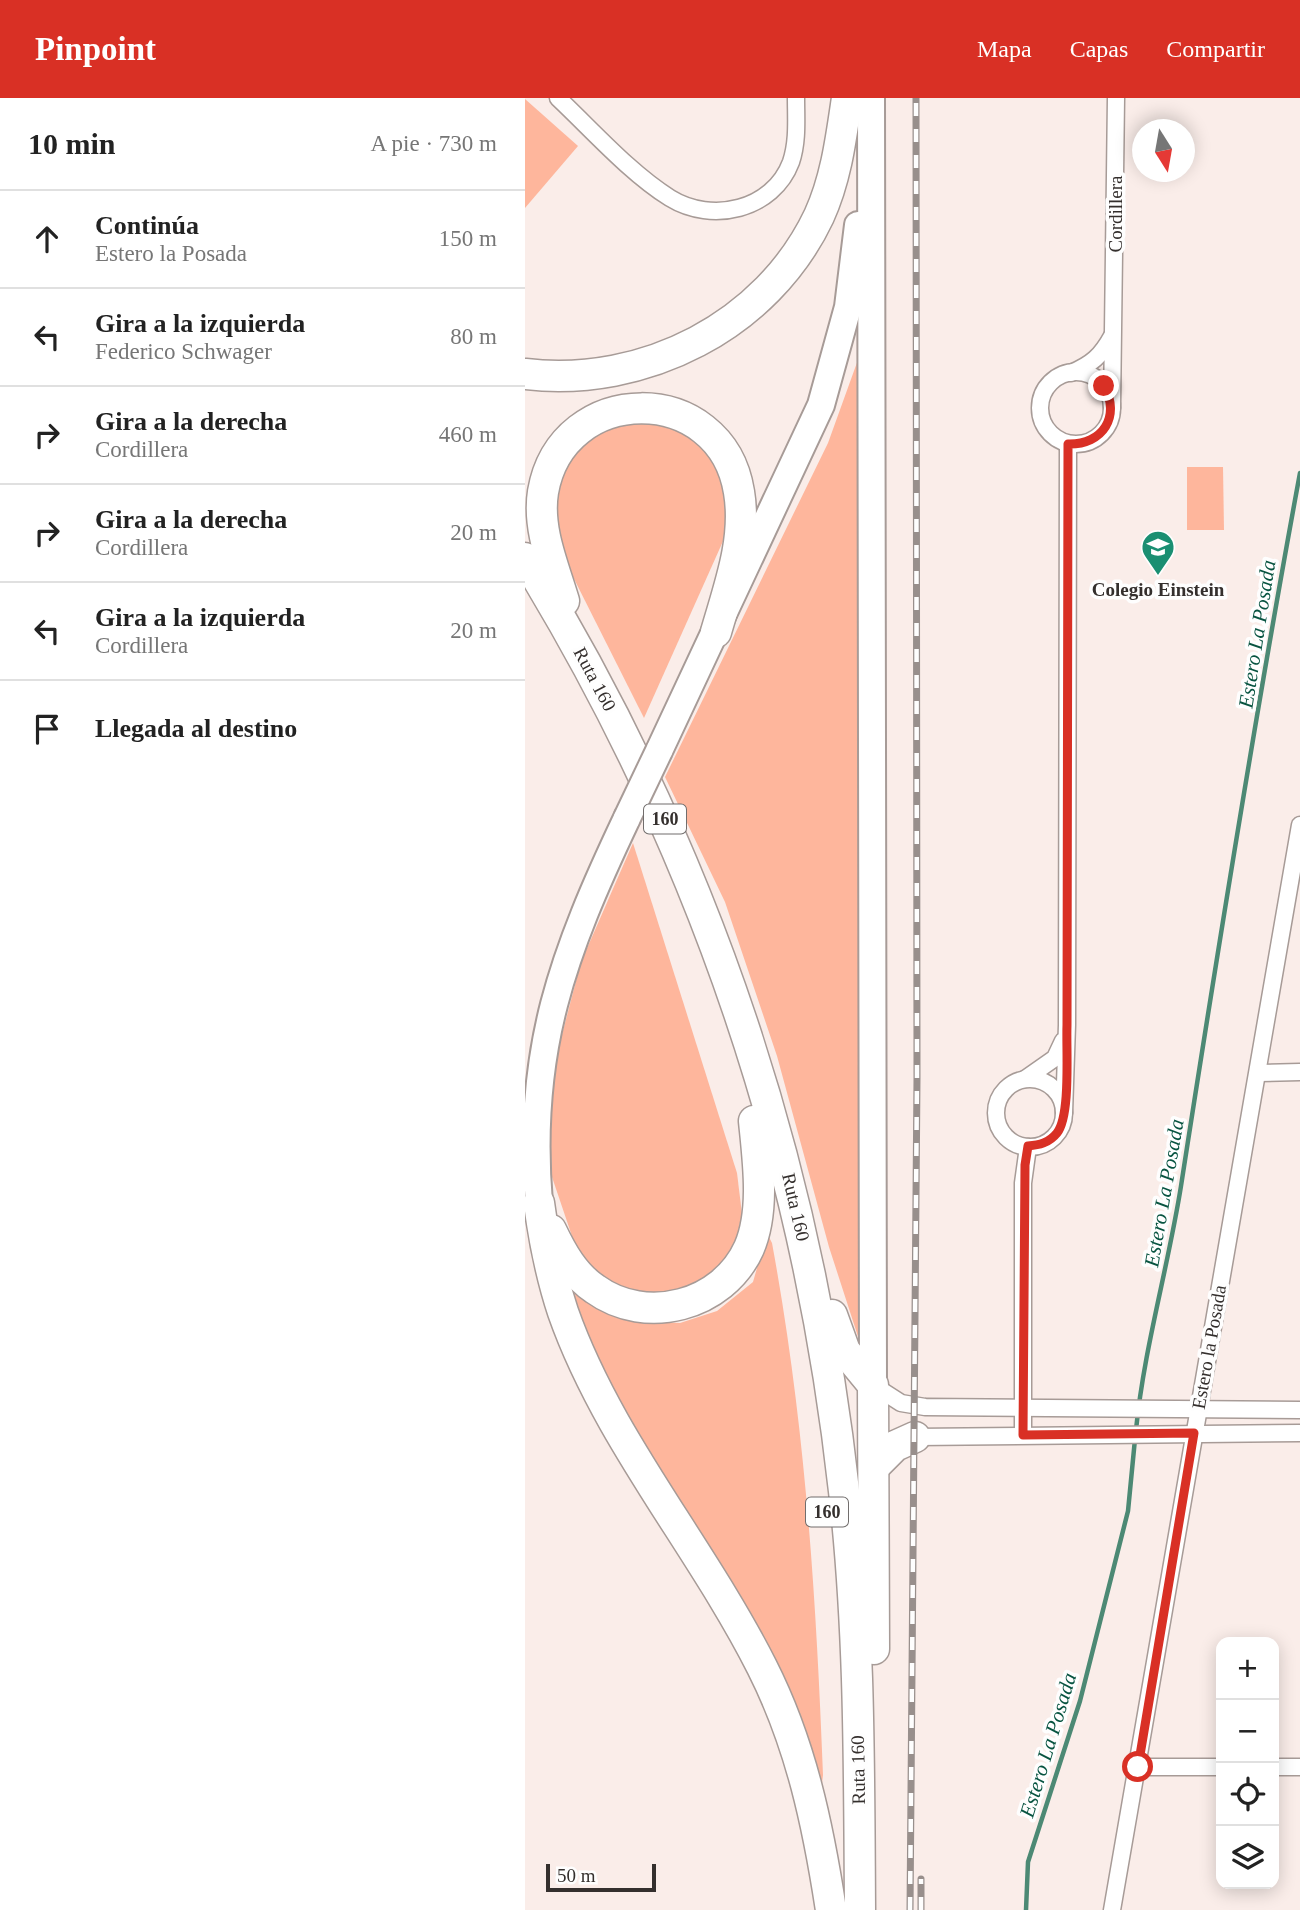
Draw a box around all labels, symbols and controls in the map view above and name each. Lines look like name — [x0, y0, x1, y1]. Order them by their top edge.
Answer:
text: Pinpoint — [35, 31, 156, 67]
text: Mapa — [977, 36, 1032, 62]
text: Capas — [1070, 36, 1128, 62]
text: Compartir — [1166, 36, 1265, 62]
north arrow — [1132, 119, 1195, 182]
text: 10 min — [28, 127, 116, 160]
text: A pie · 730 m — [371, 131, 497, 156]
street label: Cordillera — [1105, 175, 1126, 253]
text: Continúa — [95, 211, 199, 240]
icon: ahead — [28, 220, 66, 258]
text: 150 m — [439, 226, 497, 251]
text: Estero la Posada — [95, 241, 247, 266]
text: Gira a la izquierda — [95, 309, 305, 338]
icon: left — [28, 318, 66, 356]
text: 80 m — [450, 324, 497, 349]
text: Federico Schwager — [95, 339, 272, 364]
route end — [1088, 370, 1119, 401]
text: Gira a la derecha — [95, 407, 287, 436]
icon: right — [28, 416, 66, 454]
text: 460 m — [439, 422, 497, 447]
text: Cordillera — [95, 437, 188, 462]
text: Gira a la derecha — [95, 505, 287, 534]
icon: right — [28, 514, 66, 552]
text: 20 m — [450, 520, 497, 545]
school or university icon: Colegio Einstein — [1139, 528, 1177, 577]
text: Cordillera — [95, 535, 188, 560]
water label: Estero La Posada — [1233, 558, 1281, 711]
place label: Colegio Einstein — [1092, 579, 1225, 600]
text: Gira a la izquierda — [95, 603, 305, 632]
icon: left — [28, 612, 66, 650]
text: 20 m — [450, 618, 497, 643]
text: Cordillera — [95, 633, 188, 658]
street label: Ruta 160 — [569, 644, 621, 714]
icon: arrive — [28, 710, 66, 748]
text: Llegada al destino — [95, 714, 297, 743]
road number: 160 — [644, 804, 686, 834]
water label: Estero La Posada — [1139, 1117, 1189, 1270]
street label: Ruta 160 — [778, 1171, 814, 1243]
street label: Estero la Posada — [1188, 1283, 1230, 1411]
road number: 160 — [806, 1498, 848, 1526]
map controls — [1216, 1637, 1279, 1889]
button: + — [1216, 1637, 1279, 1700]
water label: Estero La Posada — [1014, 1670, 1081, 1821]
button: − — [1216, 1700, 1279, 1763]
street label: Ruta 160 — [847, 1735, 869, 1805]
route start — [1122, 1751, 1153, 1782]
button: locate — [1216, 1763, 1279, 1826]
button: layers — [1216, 1826, 1279, 1889]
scale bar — [546, 1861, 656, 1893]
text: 50 m — [557, 1865, 596, 1886]

